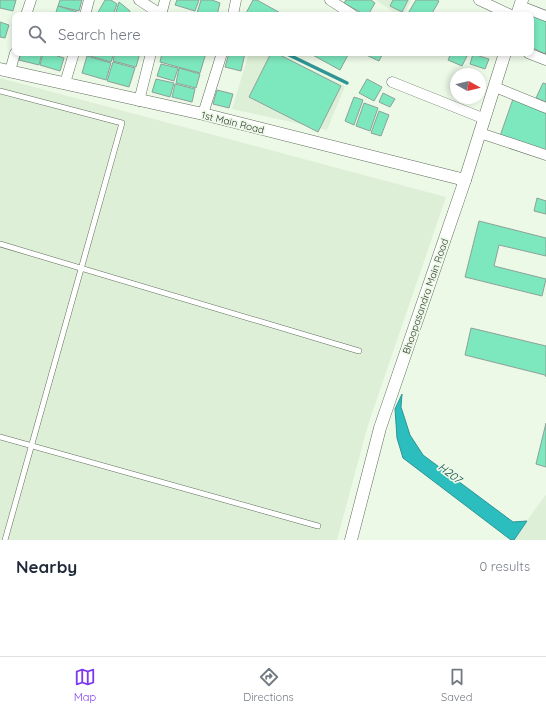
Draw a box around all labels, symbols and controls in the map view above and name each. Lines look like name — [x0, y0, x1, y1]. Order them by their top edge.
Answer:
search box — [12, 12, 534, 56]
icon: search — [26, 23, 48, 45]
text: Search here — [58, 25, 141, 44]
north arrow — [450, 68, 486, 104]
street label: 1st Main Road — [200, 108, 266, 137]
street label: Bhoopasandra Main Road — [400, 237, 451, 356]
water label: H207 — [436, 460, 466, 488]
text: Nearby — [16, 556, 77, 577]
text: 0 results — [479, 558, 530, 574]
tab: Map — [74, 666, 96, 704]
tab: Directions — [243, 666, 294, 704]
tab: Saved — [441, 666, 472, 704]

